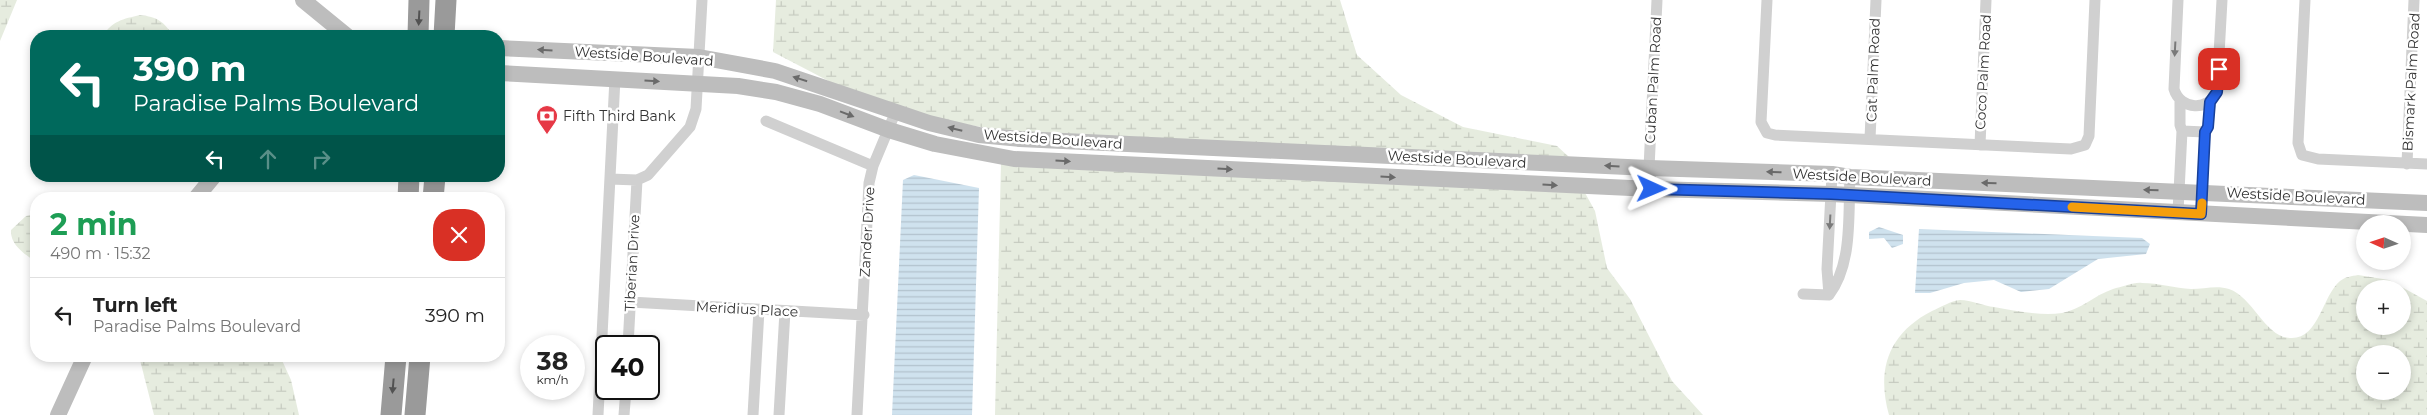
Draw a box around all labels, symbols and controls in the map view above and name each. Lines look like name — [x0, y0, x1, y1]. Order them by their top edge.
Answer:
one-way arrow — [414, 10, 422, 26]
street label: Bismark Palm Road — [2398, 12, 2424, 152]
street label: Coco Palm Road — [1971, 14, 1995, 130]
street label: Cuban Palm Road — [1641, 16, 1665, 144]
street label: Cat Palm Road — [1862, 17, 1884, 123]
one-way arrow — [2171, 41, 2179, 57]
street label: Westside Boulevard — [574, 42, 714, 70]
one-way arrow — [537, 45, 553, 53]
text: 390 m — [133, 47, 246, 90]
pin — [2198, 48, 2240, 90]
icon: left — [50, 50, 115, 115]
icon: arrive — [2205, 55, 2233, 83]
one-way arrow — [792, 75, 807, 83]
one-way arrow — [645, 77, 661, 85]
text: Paradise Palms Boulevard — [133, 90, 419, 117]
bank icon: Fifth Third Bank — [535, 104, 559, 135]
place label: Fifth Third Bank — [563, 107, 676, 125]
one-way arrow — [840, 111, 855, 118]
one-way arrow — [947, 125, 962, 133]
street label: Westside Boulevard — [983, 125, 1123, 153]
icon: left — [201, 145, 229, 173]
icon: ahead — [254, 145, 282, 173]
icon: right — [307, 145, 335, 173]
street label: Westside Boulevard — [1387, 146, 1527, 172]
one-way arrow — [1055, 158, 1071, 166]
one-way arrow — [1604, 162, 1620, 170]
position arrow — [1625, 162, 1677, 214]
street label: Westside Boulevard — [1792, 164, 1932, 190]
one-way arrow — [1218, 165, 1234, 173]
one-way arrow — [1766, 168, 1782, 176]
one-way arrow — [1380, 173, 1396, 181]
one-way arrow — [1980, 179, 1996, 187]
one-way arrow — [1542, 181, 1558, 189]
street label: Westside Boulevard — [2226, 183, 2366, 209]
one-way arrow — [2143, 185, 2159, 193]
street label: Zander Drive — [856, 186, 878, 278]
text: 2 min — [50, 206, 137, 243]
button: close — [433, 209, 485, 261]
street label: Tiberian Drive — [620, 214, 644, 312]
one-way arrow — [1825, 215, 1833, 231]
north arrow — [2356, 215, 2411, 270]
map controls — [2356, 215, 2411, 400]
text: 490 m · 15:32 — [50, 244, 151, 263]
button: + — [2356, 280, 2411, 335]
text: Turn left — [93, 294, 178, 317]
street label: Meridius Place — [695, 297, 799, 321]
icon: left — [50, 301, 78, 329]
text: 390 m — [425, 304, 485, 327]
text: Paradise Palms Boulevard — [93, 317, 301, 336]
speed limit sign: 40 — [595, 335, 660, 400]
button: − — [2356, 345, 2411, 400]
text: 38 — [537, 346, 568, 376]
text: km/h — [536, 372, 569, 387]
one-way arrow — [389, 378, 397, 394]

